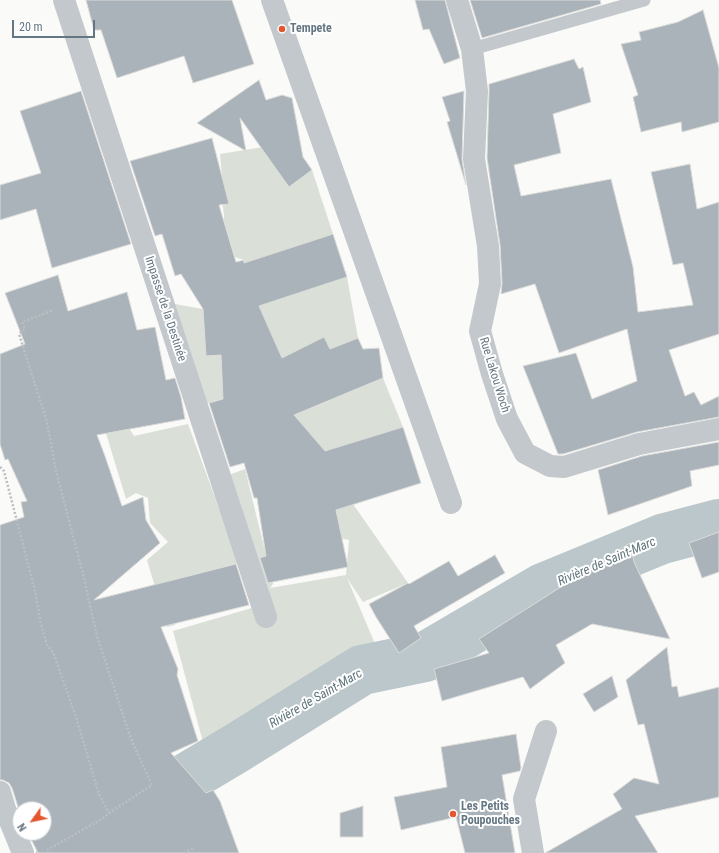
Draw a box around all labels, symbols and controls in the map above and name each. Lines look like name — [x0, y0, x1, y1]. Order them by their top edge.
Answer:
scale bar — [14, 12, 97, 38]
text: 20 m — [19, 20, 43, 34]
place label: Tempete — [290, 22, 332, 36]
marker: Tempete — [277, 24, 287, 34]
street label: Impasse de la Destinée — [141, 255, 189, 363]
street label: Rue Lakou Woch — [476, 335, 512, 415]
water label: Rivière de Saint-Marc — [556, 534, 658, 590]
water label: Rivière de Saint-Marc — [267, 666, 365, 732]
place label: Les Petits Poupouches — [461, 800, 520, 828]
north arrow — [12, 801, 52, 841]
marker: Les Petits Poupouches — [448, 809, 458, 819]
text: N — [15, 821, 30, 834]

